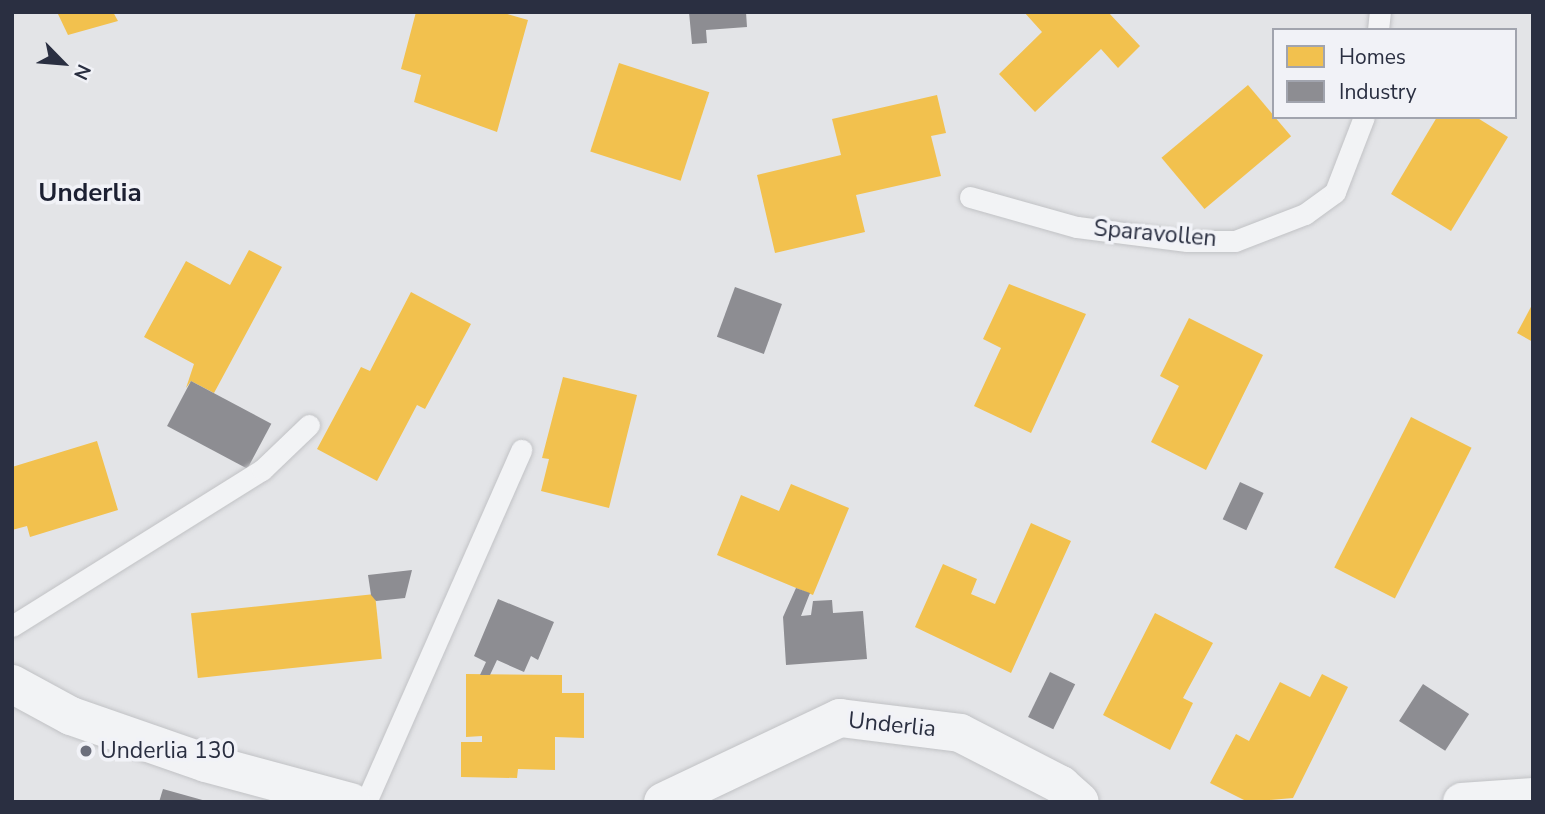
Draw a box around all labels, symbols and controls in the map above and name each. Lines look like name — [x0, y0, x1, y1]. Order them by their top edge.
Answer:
north arrow — [28, 28, 98, 98]
legend — [1272, 28, 1517, 119]
text: Homes — [1339, 43, 1406, 71]
text: N — [67, 60, 97, 84]
text: Industry — [1339, 78, 1417, 106]
district label: Underlia — [38, 177, 142, 209]
street label: Sparavollen — [1092, 215, 1218, 253]
street label: Underlia — [847, 707, 937, 743]
place label: Underlia 130 — [100, 737, 235, 765]
marker: Underlia 130 — [78, 743, 94, 759]

